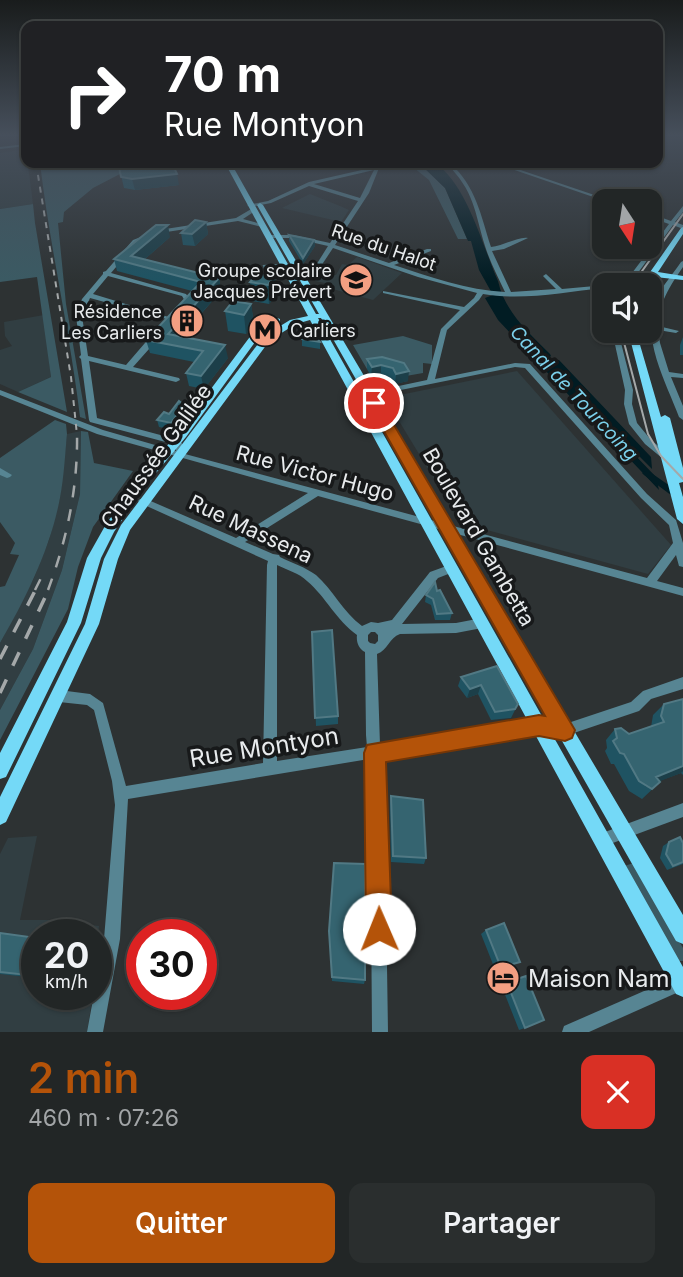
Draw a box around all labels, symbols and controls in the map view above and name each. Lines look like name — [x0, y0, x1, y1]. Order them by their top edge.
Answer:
text: 70 m — [164, 45, 281, 104]
icon: right — [49, 49, 140, 140]
text: Rue Montyon — [164, 105, 365, 144]
north arrow — [592, 189, 662, 259]
map controls — [592, 189, 662, 343]
street label: Rue du Halot — [329, 219, 439, 275]
place label: Groupe scolaire Jacques Prévert — [193, 260, 332, 302]
school or university icon: Groupe scolaire Jacques Prévert — [337, 261, 375, 299]
button: sound — [592, 273, 662, 343]
place label: Résidence Les Carliers — [61, 301, 162, 343]
building icon: Résidence Les Carliers — [168, 302, 206, 340]
metro station icon: Carliers — [246, 311, 284, 349]
place label: Carliers — [290, 320, 356, 341]
water label: Canal de Tourcoing — [505, 321, 643, 466]
pin — [344, 373, 404, 433]
street label: Chaussée Galilée — [95, 379, 217, 533]
icon: arrive — [355, 384, 393, 422]
street label: Rue Victor Hugo — [233, 440, 397, 506]
street label: Boulevard Gambetta — [418, 443, 540, 631]
street label: Rue Massena — [185, 489, 317, 569]
street label: Rue Montyon — [187, 721, 341, 773]
position arrow — [342, 892, 416, 966]
speed limit sign: 30 — [126, 919, 217, 1010]
text: 20 — [44, 934, 89, 976]
hotel icon: Maison Nam — [484, 959, 522, 997]
place label: Maison Nam — [528, 964, 670, 993]
text: km/h — [45, 971, 88, 992]
text: 2 min — [28, 1052, 139, 1103]
button: close — [581, 1055, 655, 1129]
text: 460 m · 07:26 — [28, 1104, 179, 1132]
button: Quitter — [28, 1183, 335, 1263]
button: Partager — [349, 1183, 655, 1263]

